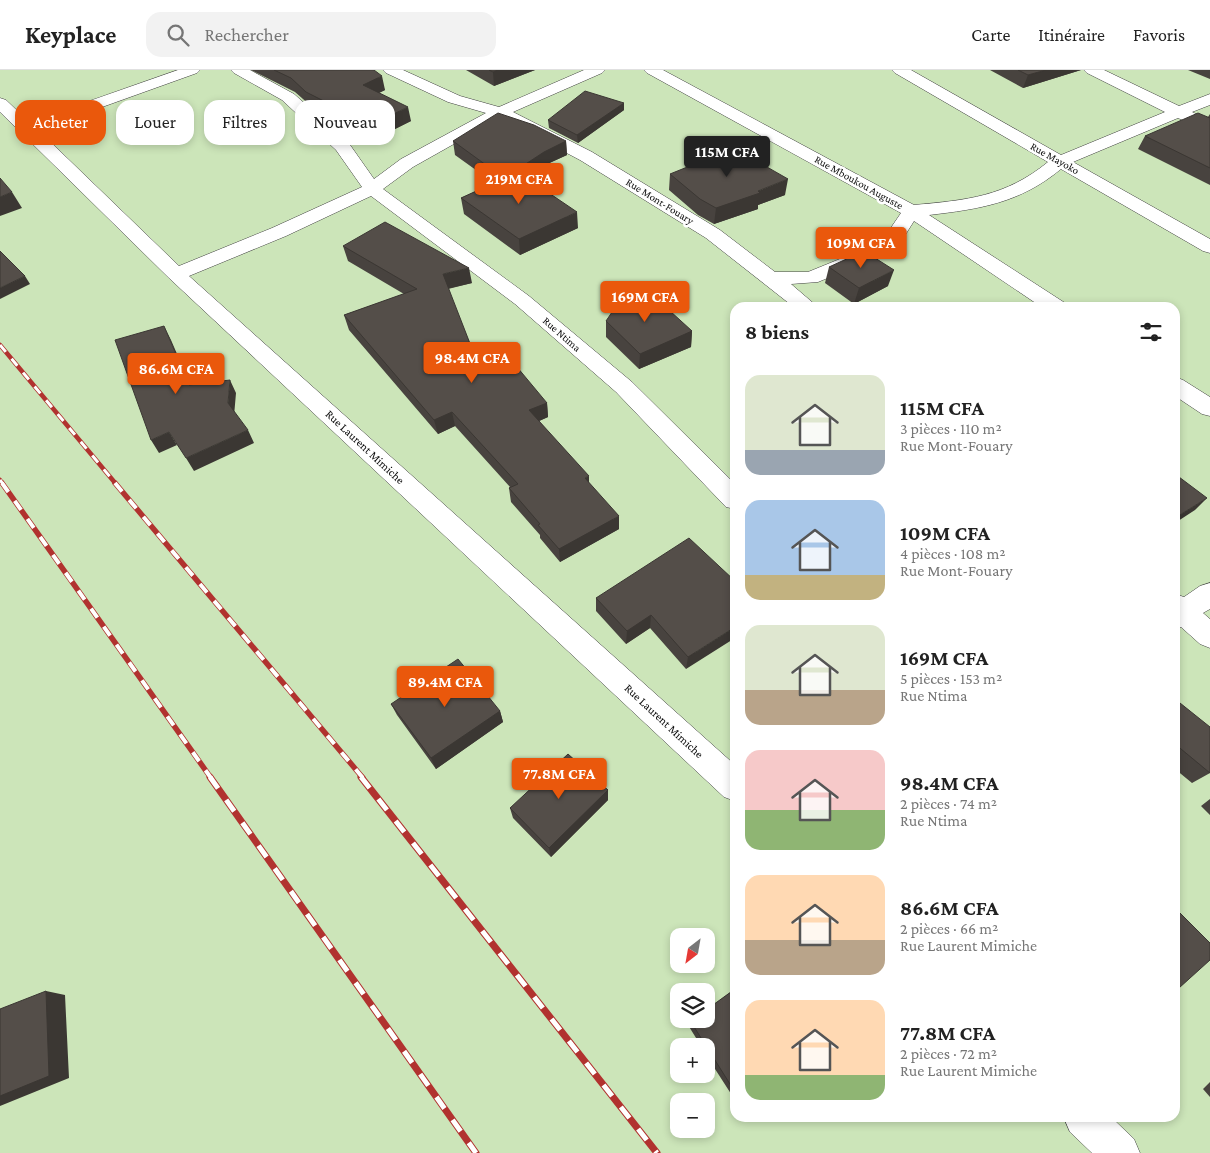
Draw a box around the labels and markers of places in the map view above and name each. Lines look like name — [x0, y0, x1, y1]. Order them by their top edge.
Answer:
pin: 115M CFA — [675, 136, 779, 178]
pin: 219M CFA — [467, 162, 571, 205]
pin: 109M CFA — [809, 226, 913, 269]
pin: 169M CFA — [593, 280, 697, 323]
pin: 98.4M CFA — [415, 342, 529, 384]
pin: 86.6M CFA — [119, 352, 233, 395]
pin: 89.4M CFA — [388, 666, 502, 708]
pin: 77.8M CFA — [502, 758, 616, 800]

